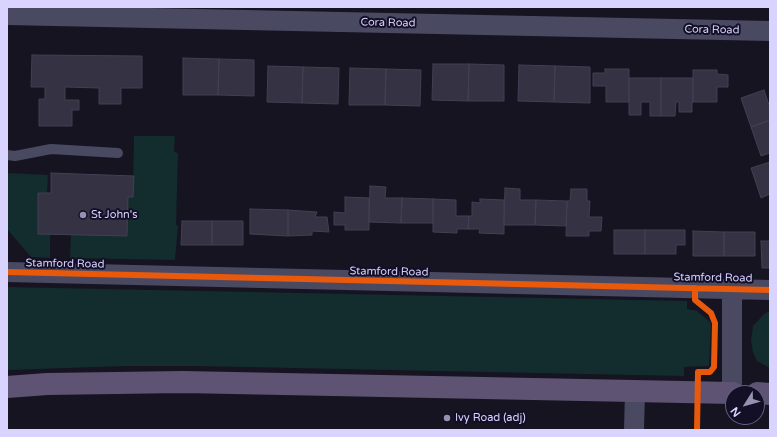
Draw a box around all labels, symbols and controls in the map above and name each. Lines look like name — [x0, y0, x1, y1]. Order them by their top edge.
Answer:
street label: Cora Road — [360, 16, 416, 30]
street label: Cora Road — [684, 23, 740, 37]
place label: St John's — [91, 208, 138, 222]
marker: St John's — [78, 210, 88, 220]
street label: Stamford Road — [25, 257, 105, 271]
street label: Stamford Road — [349, 265, 429, 279]
street label: Stamford Road — [673, 271, 753, 285]
north arrow — [725, 385, 765, 425]
text: N — [728, 404, 744, 419]
place label: Ivy Road (adj) — [455, 411, 526, 425]
marker: Ivy Road (adj) — [442, 413, 452, 423]

